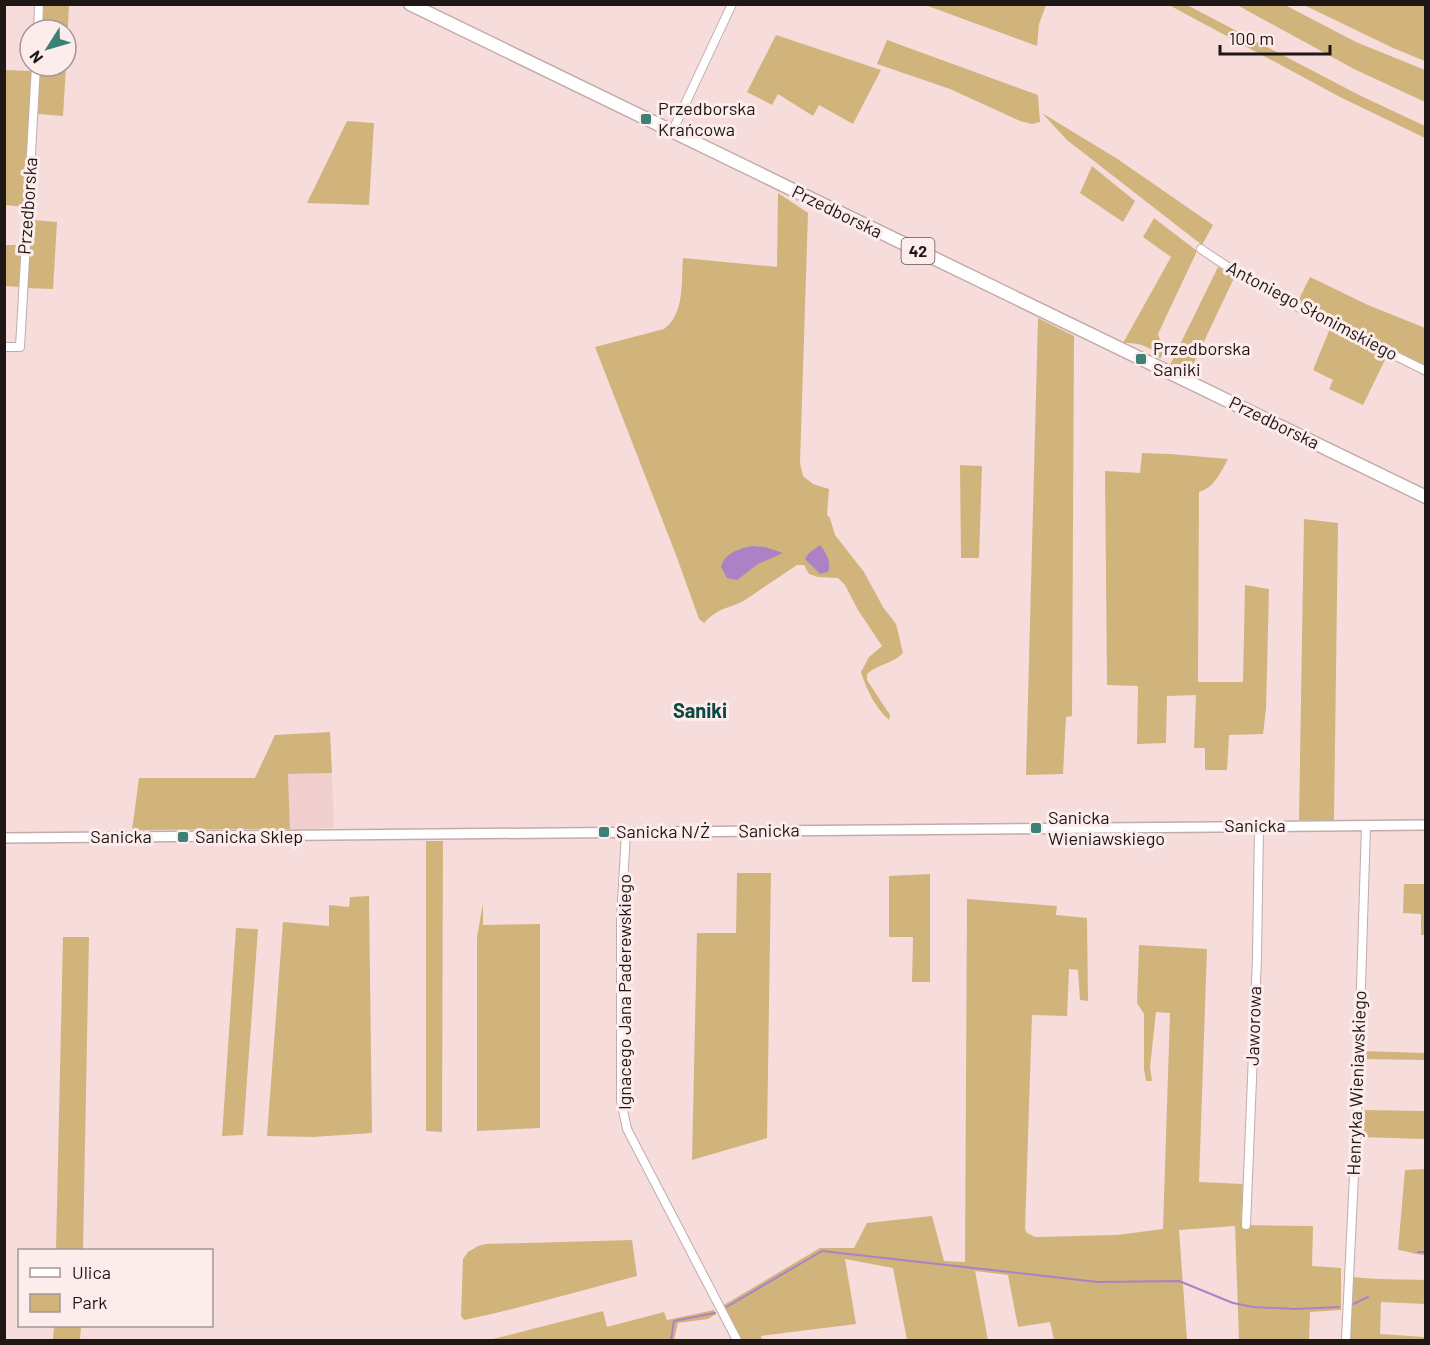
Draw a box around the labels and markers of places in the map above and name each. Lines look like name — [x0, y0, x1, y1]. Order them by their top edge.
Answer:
place label: Przedborska Krańcowa — [658, 97, 755, 140]
marker: Przedborska Krańcowa — [639, 112, 653, 126]
place label: Przedborska Saniki — [1153, 337, 1250, 380]
marker: Przedborska Saniki — [1134, 352, 1148, 366]
place label: Sanicka Wieniawskiego — [1048, 806, 1165, 849]
place label: Sanicka N/Ż — [616, 820, 710, 842]
marker: Sanicka Wieniawskiego — [1029, 821, 1043, 835]
place label: Sanicka Sklep — [195, 825, 303, 847]
marker: Sanicka N/Ż — [597, 825, 611, 839]
marker: Sanicka Sklep — [176, 830, 190, 844]

